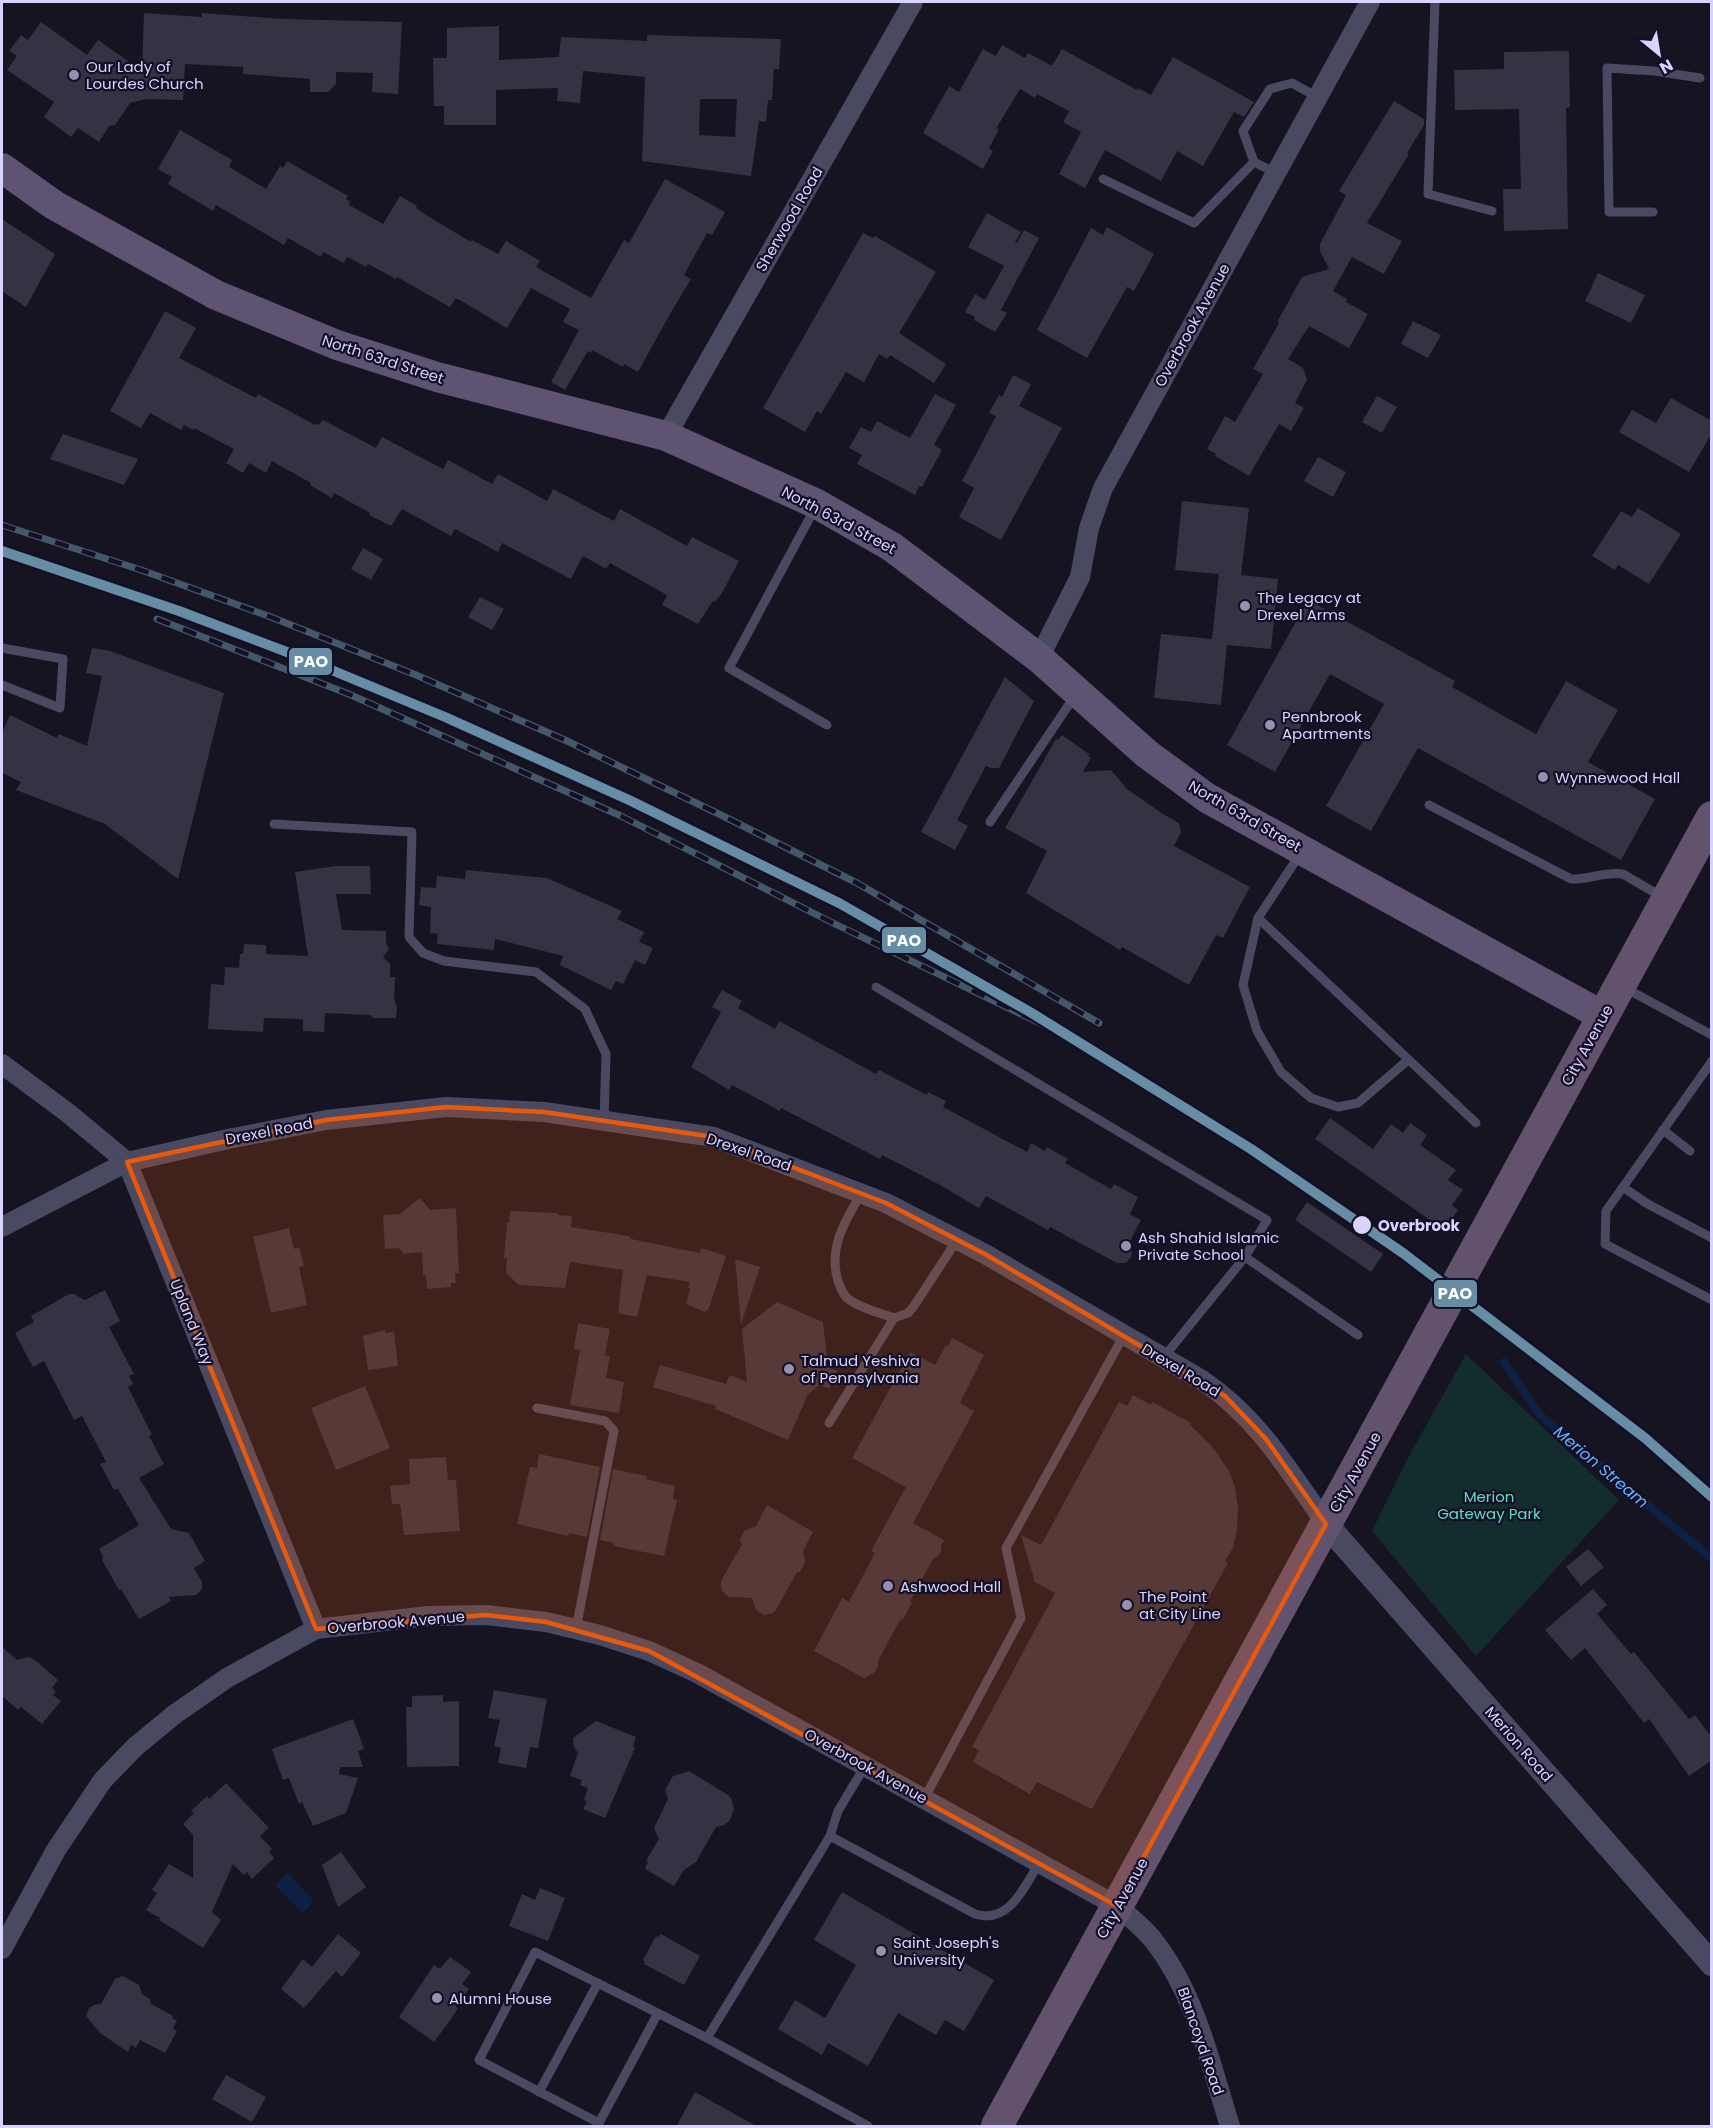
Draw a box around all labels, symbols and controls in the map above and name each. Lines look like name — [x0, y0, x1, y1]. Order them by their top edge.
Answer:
north arrow — [1629, 24, 1689, 84]
text: N — [1655, 54, 1677, 80]
place label: Our Lady of Lourdes Church — [86, 56, 204, 94]
marker: Our Lady of Lourdes Church — [67, 68, 81, 82]
street label: Sherwood Road — [750, 163, 828, 275]
street label: Overbrook Avenue — [1149, 260, 1235, 390]
street label: North 63rd Street — [319, 329, 447, 389]
street label: North 63rd Street — [778, 481, 900, 559]
place label: The Legacy at Drexel Arms — [1257, 587, 1361, 625]
marker: The Legacy at Drexel Arms — [1238, 599, 1252, 613]
line badge: PAO — [288, 647, 333, 676]
text: PAO — [294, 650, 329, 673]
place label: Pennbrook Apartments — [1282, 706, 1371, 744]
marker: Pennbrook Apartments — [1263, 718, 1277, 732]
place label: Wynnewood Hall — [1555, 767, 1680, 788]
marker: Wynnewood Hall — [1536, 770, 1550, 784]
street label: North 63rd Street — [1185, 775, 1305, 857]
line badge: PAO — [881, 926, 927, 954]
text: PAO — [887, 929, 922, 952]
street label: City Avenue — [1556, 1001, 1618, 1089]
street label: Drexel Road — [223, 1112, 315, 1150]
street label: Drexel Road — [704, 1128, 794, 1176]
marker: Overbrook — [1351, 1214, 1373, 1236]
place label: Overbrook — [1378, 1215, 1461, 1236]
place label: Ash Shahid Islamic Private School — [1138, 1227, 1279, 1265]
marker: Ash Shahid Islamic Private School — [1119, 1239, 1133, 1253]
street label: Upland Way — [165, 1276, 219, 1369]
line badge: PAO — [1433, 1279, 1478, 1308]
text: PAO — [1438, 1282, 1473, 1305]
street label: Drexel Road — [1138, 1338, 1224, 1402]
place label: Talmud Yeshiva of Pennsylvania — [801, 1350, 920, 1388]
marker: Talmud Yeshiva of Pennsylvania — [782, 1362, 796, 1376]
water label: Merion Stream — [1549, 1421, 1653, 1513]
street label: City Avenue — [1324, 1428, 1386, 1516]
park label: Merion Gateway Park — [1437, 1486, 1541, 1524]
place label: Ashwood Hall — [900, 1576, 1001, 1597]
marker: Ashwood Hall — [881, 1579, 895, 1593]
place label: The Point at City Line — [1139, 1586, 1221, 1624]
marker: The Point at City Line — [1120, 1598, 1134, 1612]
street label: Overbrook Avenue — [326, 1606, 466, 1638]
street label: Merion Road — [1480, 1702, 1558, 1786]
street label: Overbrook Avenue — [801, 1723, 931, 1809]
street label: City Avenue — [1091, 1854, 1153, 1942]
place label: Saint Joseph's University — [893, 1932, 1000, 1970]
marker: Saint Joseph's University — [874, 1944, 888, 1958]
street label: Blancoyd Road — [1173, 1984, 1229, 2098]
place label: Alumni House — [449, 1988, 552, 2009]
marker: Alumni House — [430, 1991, 444, 2005]

